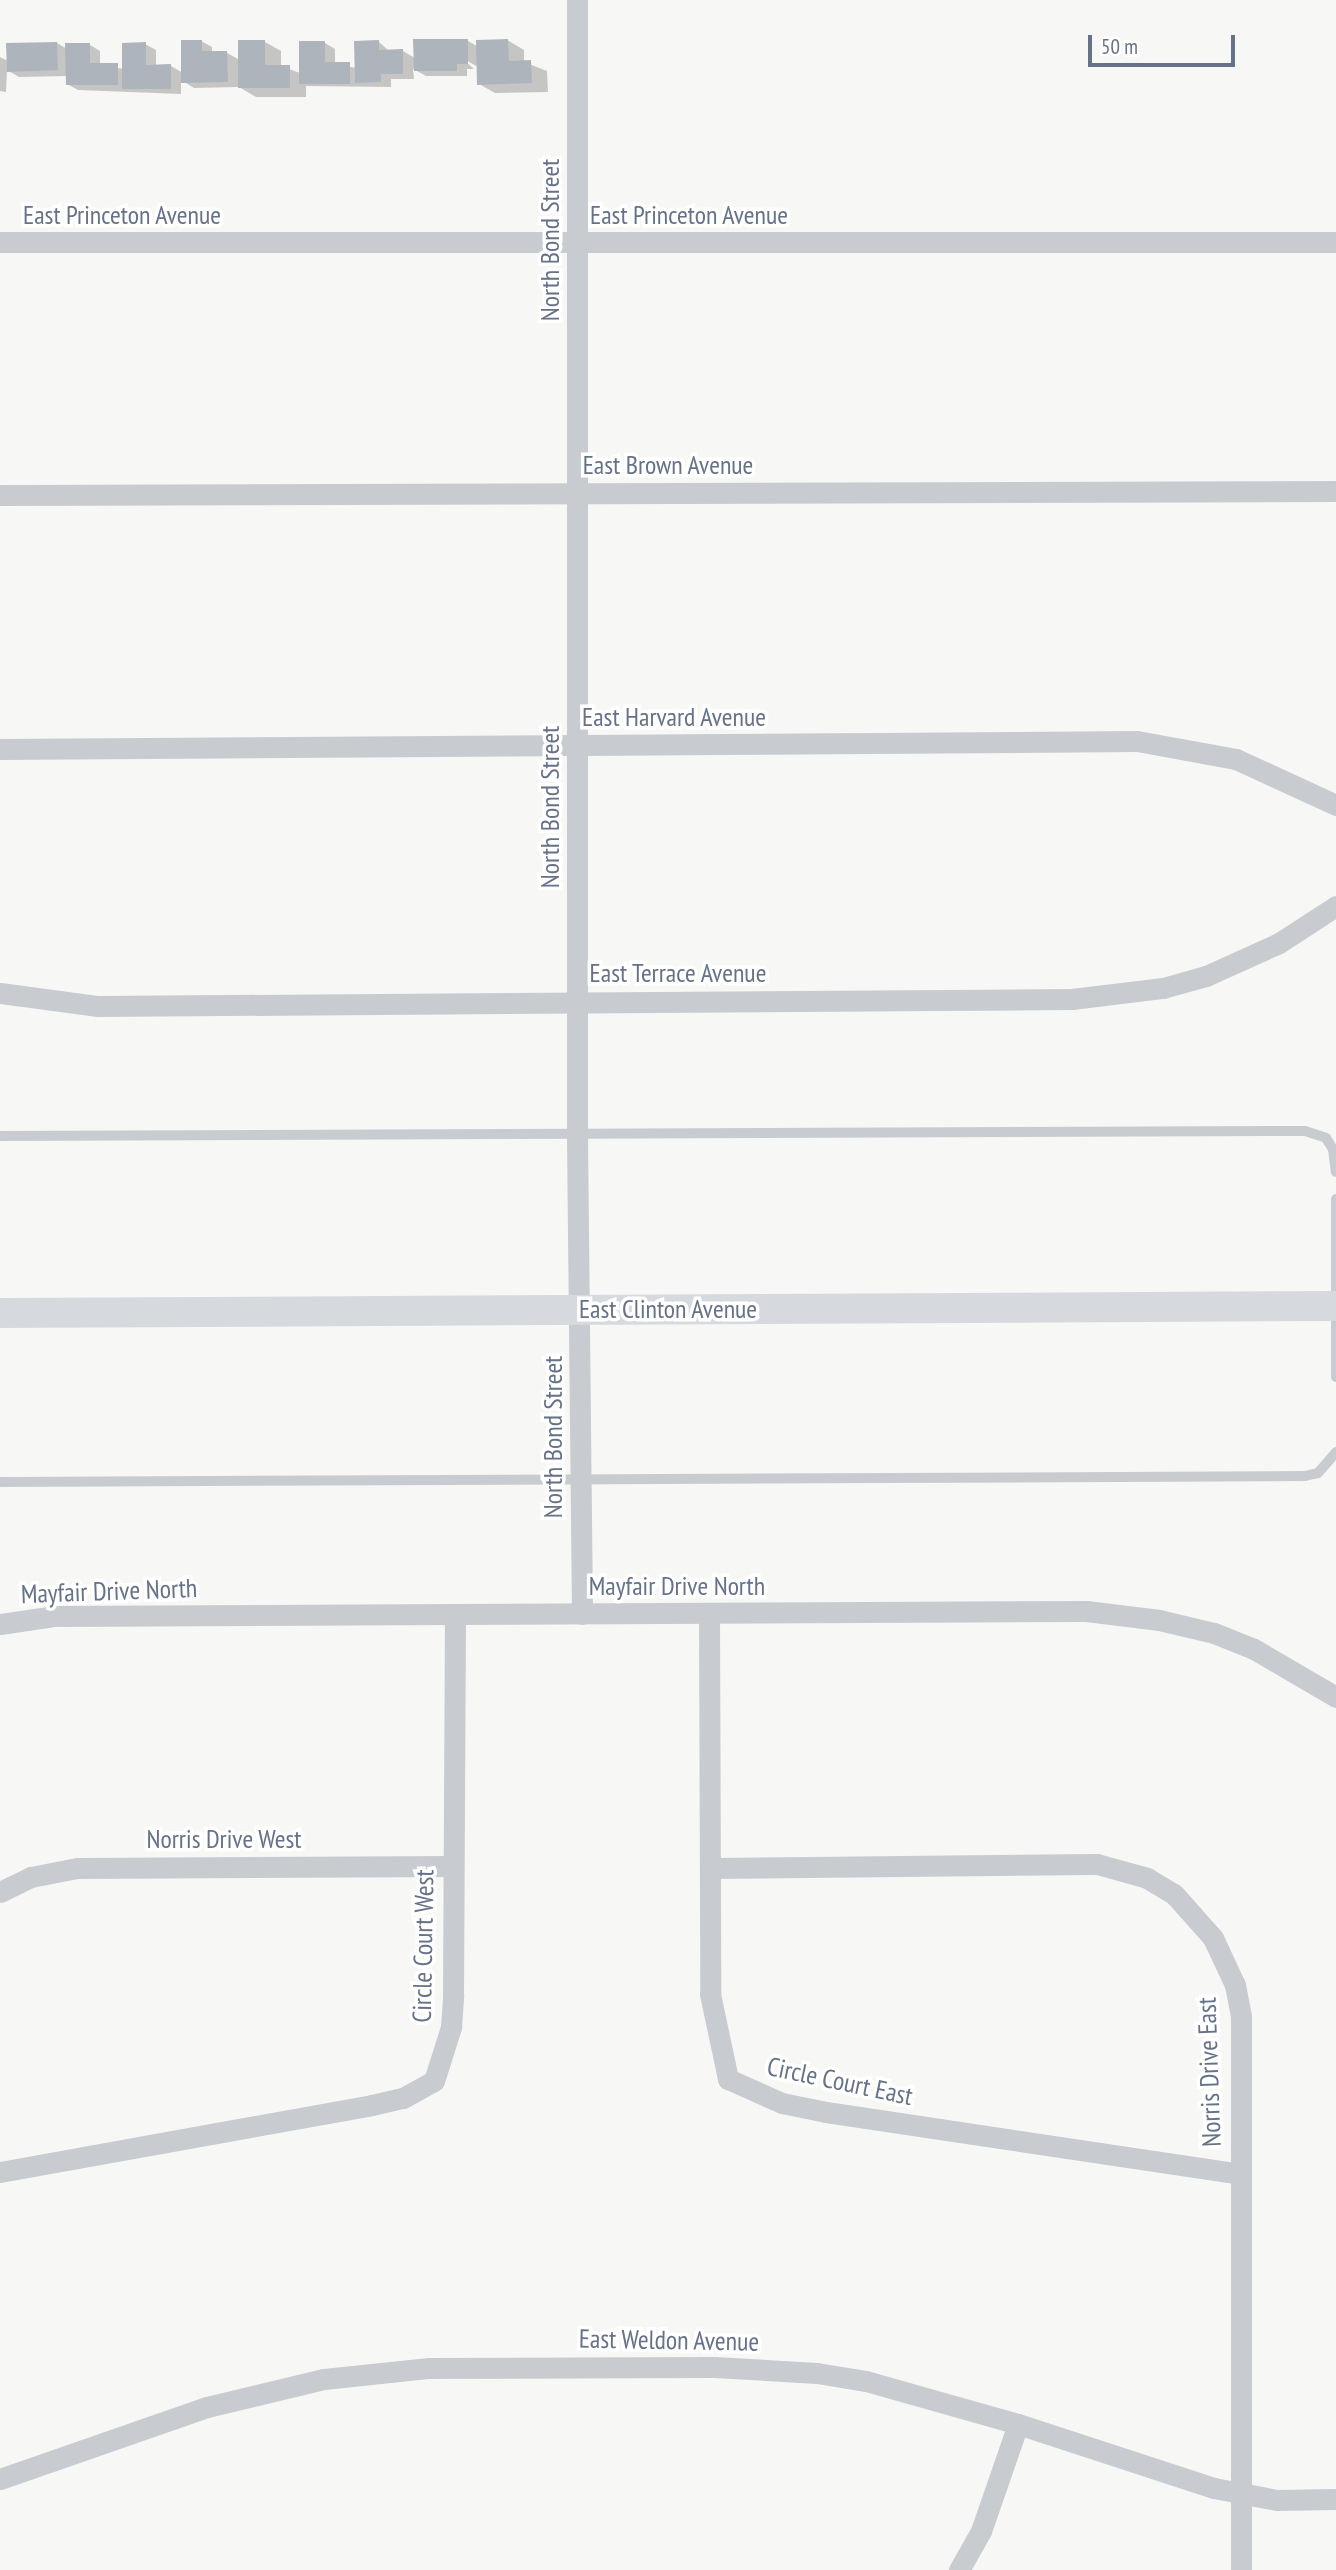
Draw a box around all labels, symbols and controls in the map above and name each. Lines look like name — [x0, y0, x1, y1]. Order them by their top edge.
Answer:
scale bar — [1091, 21, 1238, 65]
text: 50 m — [1101, 33, 1138, 60]
street label: North Bond Street — [534, 159, 566, 321]
street label: East Princeton Avenue — [23, 199, 221, 231]
street label: East Princeton Avenue — [590, 199, 788, 231]
street label: East Brown Avenue — [582, 449, 754, 481]
street label: East Harvard Avenue — [582, 701, 766, 733]
street label: North Bond Street — [534, 726, 566, 888]
street label: East Terrace Avenue — [589, 957, 767, 989]
street label: East Clinton Avenue — [579, 1293, 757, 1325]
street label: North Bond Street — [537, 1356, 569, 1518]
street label: Mayfair Drive North — [589, 1570, 765, 1602]
street label: Mayfair Drive North — [20, 1572, 198, 1610]
street label: Norris Drive West — [146, 1823, 302, 1855]
street label: Circle Court West — [406, 1869, 440, 2023]
street label: Norris Drive East — [1191, 1997, 1227, 2147]
street label: Circle Court East — [764, 2050, 916, 2112]
street label: East Weldon Avenue — [578, 2323, 760, 2357]

